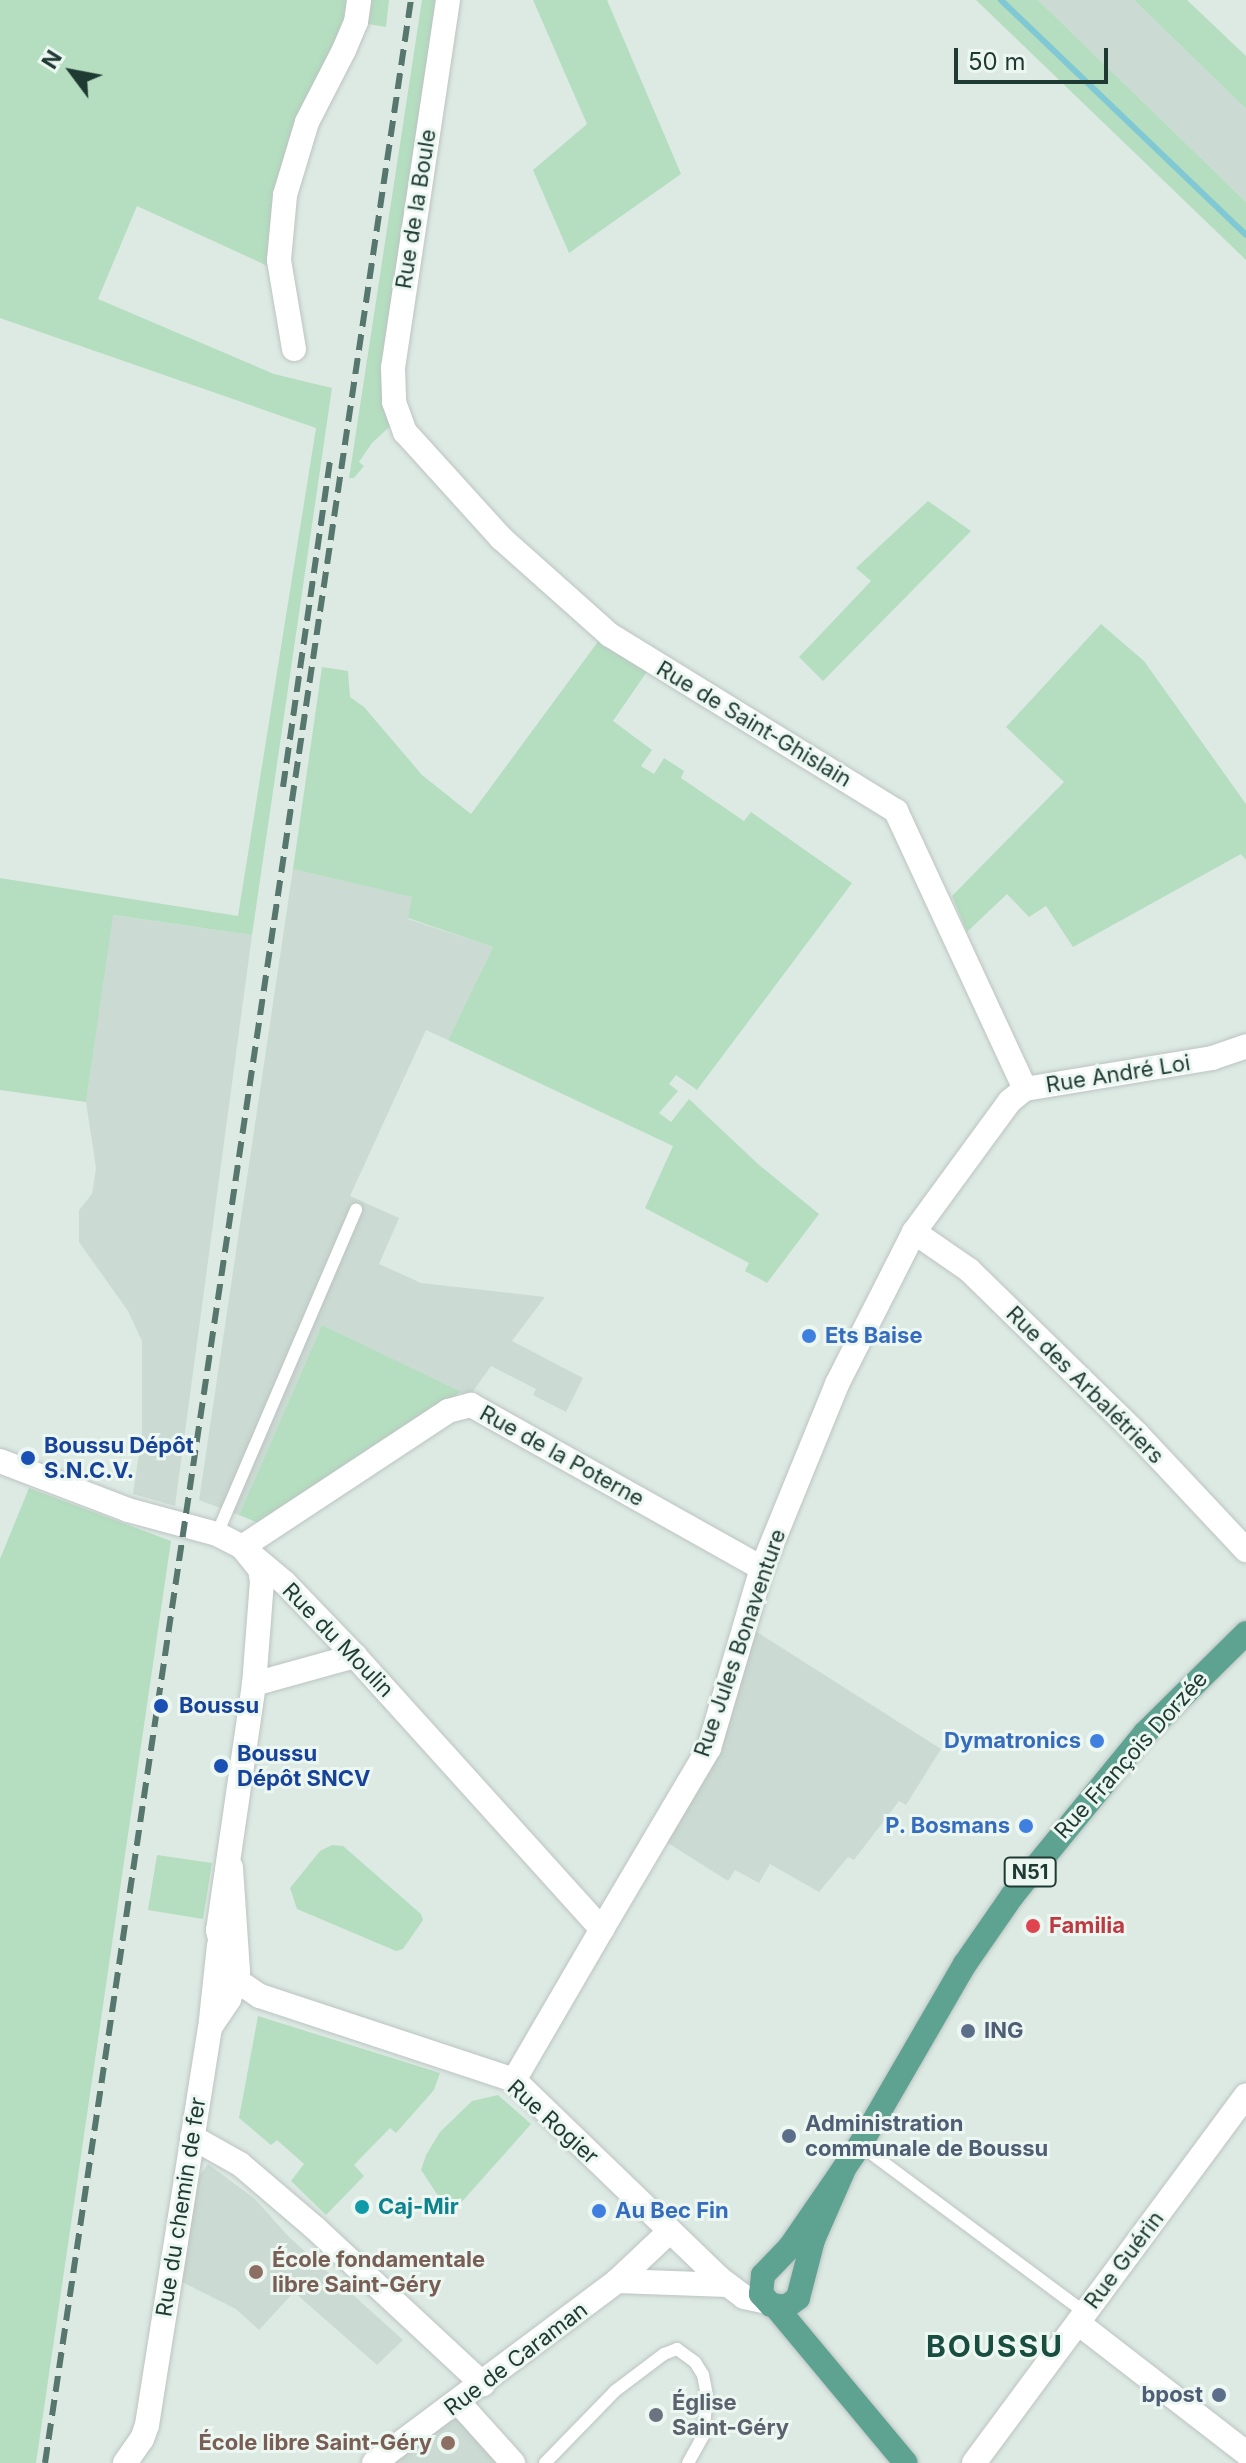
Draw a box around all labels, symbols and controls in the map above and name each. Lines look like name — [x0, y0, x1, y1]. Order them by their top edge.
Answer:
north arrow — [32, 32, 112, 112]
scale bar — [958, 32, 1112, 82]
text: N — [36, 45, 67, 73]
text: 50 m — [968, 47, 1026, 76]
street label: Rue de la Boule — [390, 127, 442, 291]
street label: Rue de Saint-Ghislain — [652, 655, 856, 793]
street label: Rue André Loi — [1044, 1050, 1192, 1098]
street label: Rue des Arbalétriers — [1001, 1301, 1169, 1469]
place label: Ets Baise — [825, 1323, 923, 1349]
marker: Ets Baise — [800, 1327, 818, 1345]
street label: Rue de la Poterne — [475, 1400, 649, 1512]
place label: Boussu Dépôt S.N.C.V. — [44, 1432, 194, 1484]
marker: Boussu Dépôt S.N.C.V. — [19, 1449, 37, 1467]
street label: Rue Jules Bonaventure — [689, 1526, 791, 1760]
street label: Rue du Moulin — [277, 1577, 399, 1703]
street label: Rue François Dorzée — [1049, 1666, 1213, 1844]
place label: Boussu — [179, 1693, 259, 1719]
marker: Boussu — [150, 1695, 172, 1717]
place label: Dymatronics — [944, 1728, 1081, 1754]
marker: Dymatronics — [1088, 1732, 1106, 1750]
place label: Boussu Dépôt SNCV — [237, 1740, 370, 1792]
marker: Boussu Dépôt SNCV — [212, 1757, 230, 1775]
place label: P. Bosmans — [885, 1813, 1010, 1839]
marker: P. Bosmans — [1017, 1817, 1035, 1835]
road number: N51 — [1002, 1856, 1058, 1888]
place label: Familia — [1049, 1913, 1125, 1939]
marker: Familia — [1024, 1917, 1042, 1935]
place label: ING — [984, 2018, 1023, 2044]
marker: ING — [959, 2022, 977, 2040]
street label: Rue Rogier — [502, 2074, 604, 2170]
street label: Rue du chemin de fer — [151, 2095, 211, 2319]
place label: Administration communale de Boussu — [805, 2110, 1048, 2162]
marker: Administration communale de Boussu — [780, 2127, 798, 2145]
place label: Caj-Mir — [378, 2194, 459, 2220]
marker: Caj-Mir — [353, 2198, 371, 2216]
place label: Au Bec Fin — [615, 2198, 729, 2224]
marker: Au Bec Fin — [590, 2202, 608, 2220]
street label: Rue Guérin — [1079, 2206, 1169, 2314]
place label: École fondamentale libre Saint-Géry — [272, 2246, 485, 2298]
marker: École fondamentale libre Saint-Géry — [247, 2263, 265, 2281]
street label: Rue de Caraman — [439, 2297, 593, 2421]
district label: BOUSSU — [926, 2328, 1064, 2364]
place label: bpost — [1141, 2382, 1203, 2408]
marker: bpost — [1210, 2386, 1228, 2404]
place label: Église Saint-Géry — [672, 2389, 789, 2440]
marker: Église Saint-Géry — [647, 2406, 665, 2424]
place label: École libre Saint-Géry — [198, 2430, 432, 2456]
marker: École libre Saint-Géry — [439, 2434, 457, 2452]

